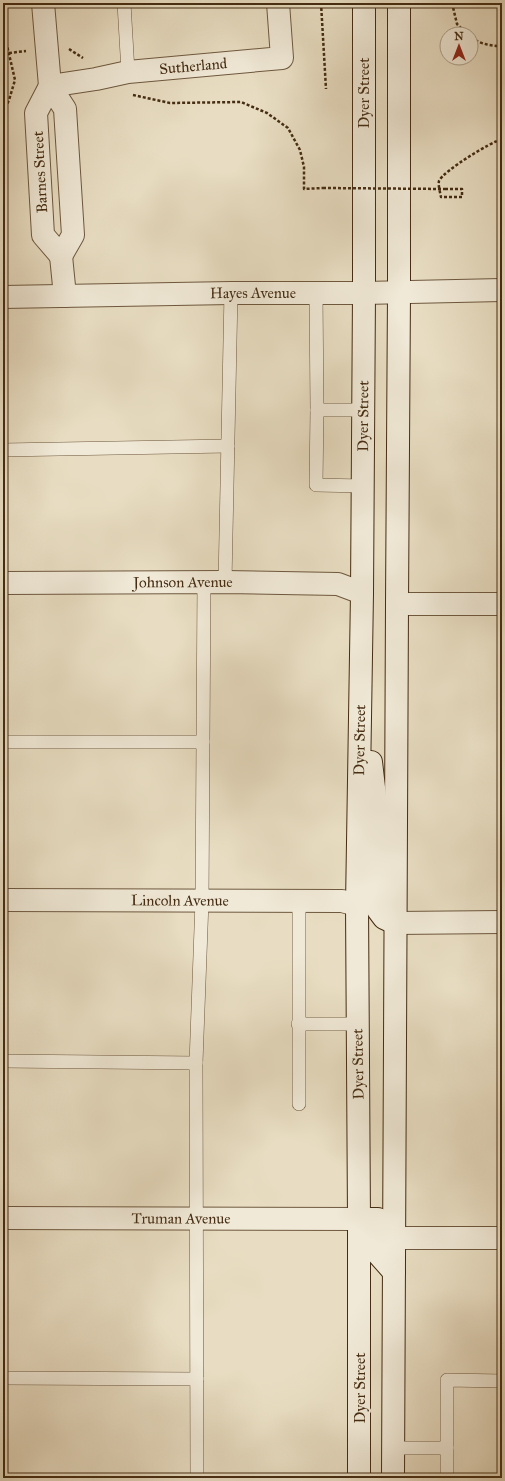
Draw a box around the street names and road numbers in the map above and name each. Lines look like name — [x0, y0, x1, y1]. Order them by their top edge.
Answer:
street label: Sutherland — [158, 54, 228, 78]
street label: Dyer Street — [355, 57, 373, 129]
street label: Barnes Street — [29, 130, 51, 214]
street label: Hayes Avenue — [210, 284, 296, 302]
street label: Dyer Street — [354, 380, 372, 452]
street label: Johnson Avenue — [131, 573, 233, 592]
street label: Dyer Street — [350, 704, 369, 776]
street label: Lincoln Avenue — [131, 891, 229, 910]
street label: Dyer Street — [348, 1028, 368, 1100]
street label: Truman Avenue — [131, 1209, 231, 1228]
street label: Dyer Street — [351, 1352, 369, 1424]

